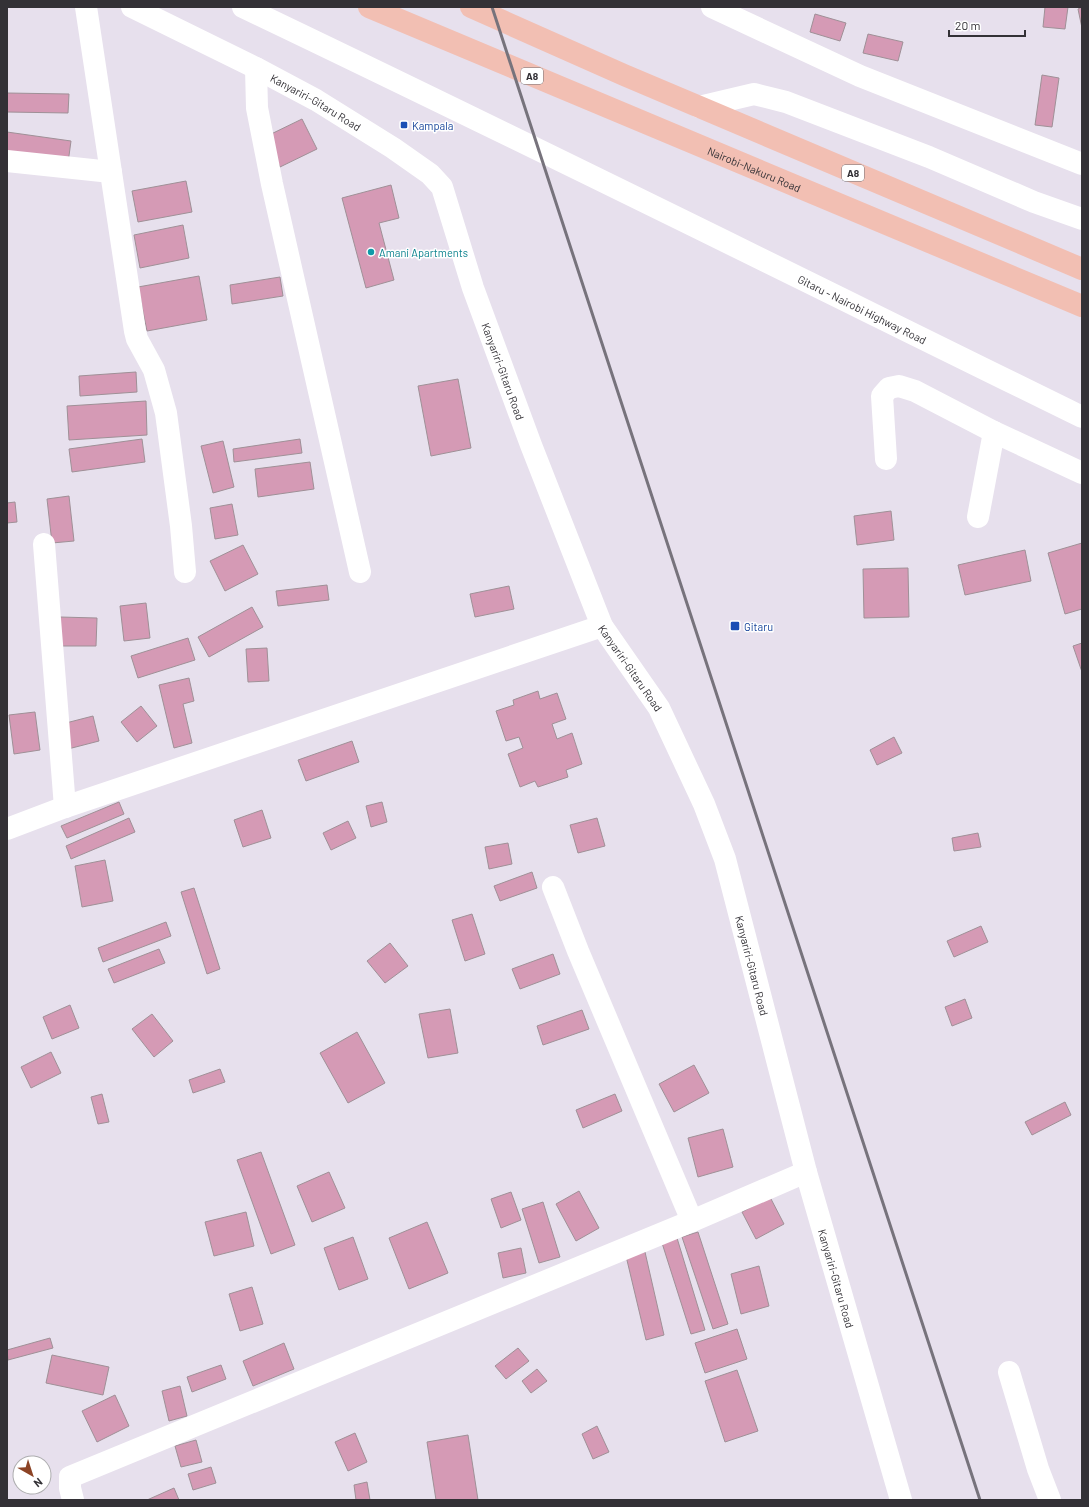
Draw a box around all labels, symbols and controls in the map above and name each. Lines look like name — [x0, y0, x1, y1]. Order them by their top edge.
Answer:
scale bar — [949, 12, 1025, 38]
text: 20 m — [955, 18, 981, 32]
road number: A8 — [521, 68, 543, 84]
street label: Kanyariri-Gitaru Road — [268, 71, 364, 133]
place label: Kampala — [412, 119, 453, 132]
marker: Kampala — [399, 120, 409, 130]
street label: Nairobi-Nakuru Road — [706, 143, 803, 194]
road number: A8 — [842, 165, 864, 181]
place label: Amani Apartments — [379, 246, 468, 259]
marker: Amani Apartments — [366, 247, 376, 257]
street label: Gitaru - Nairobi Highway Road — [796, 272, 929, 346]
street label: Kanyariri-Gitaru Road — [480, 321, 528, 421]
marker: Gitaru — [729, 620, 741, 632]
place label: Gitaru — [744, 620, 773, 633]
street label: Kanyariri-Gitaru Road — [596, 622, 666, 713]
street label: Kanyariri-Gitaru Road — [733, 914, 772, 1017]
street label: Kanyariri-Gitaru Road — [816, 1227, 857, 1329]
north arrow — [12, 1455, 52, 1495]
text: N — [32, 1476, 46, 1491]

